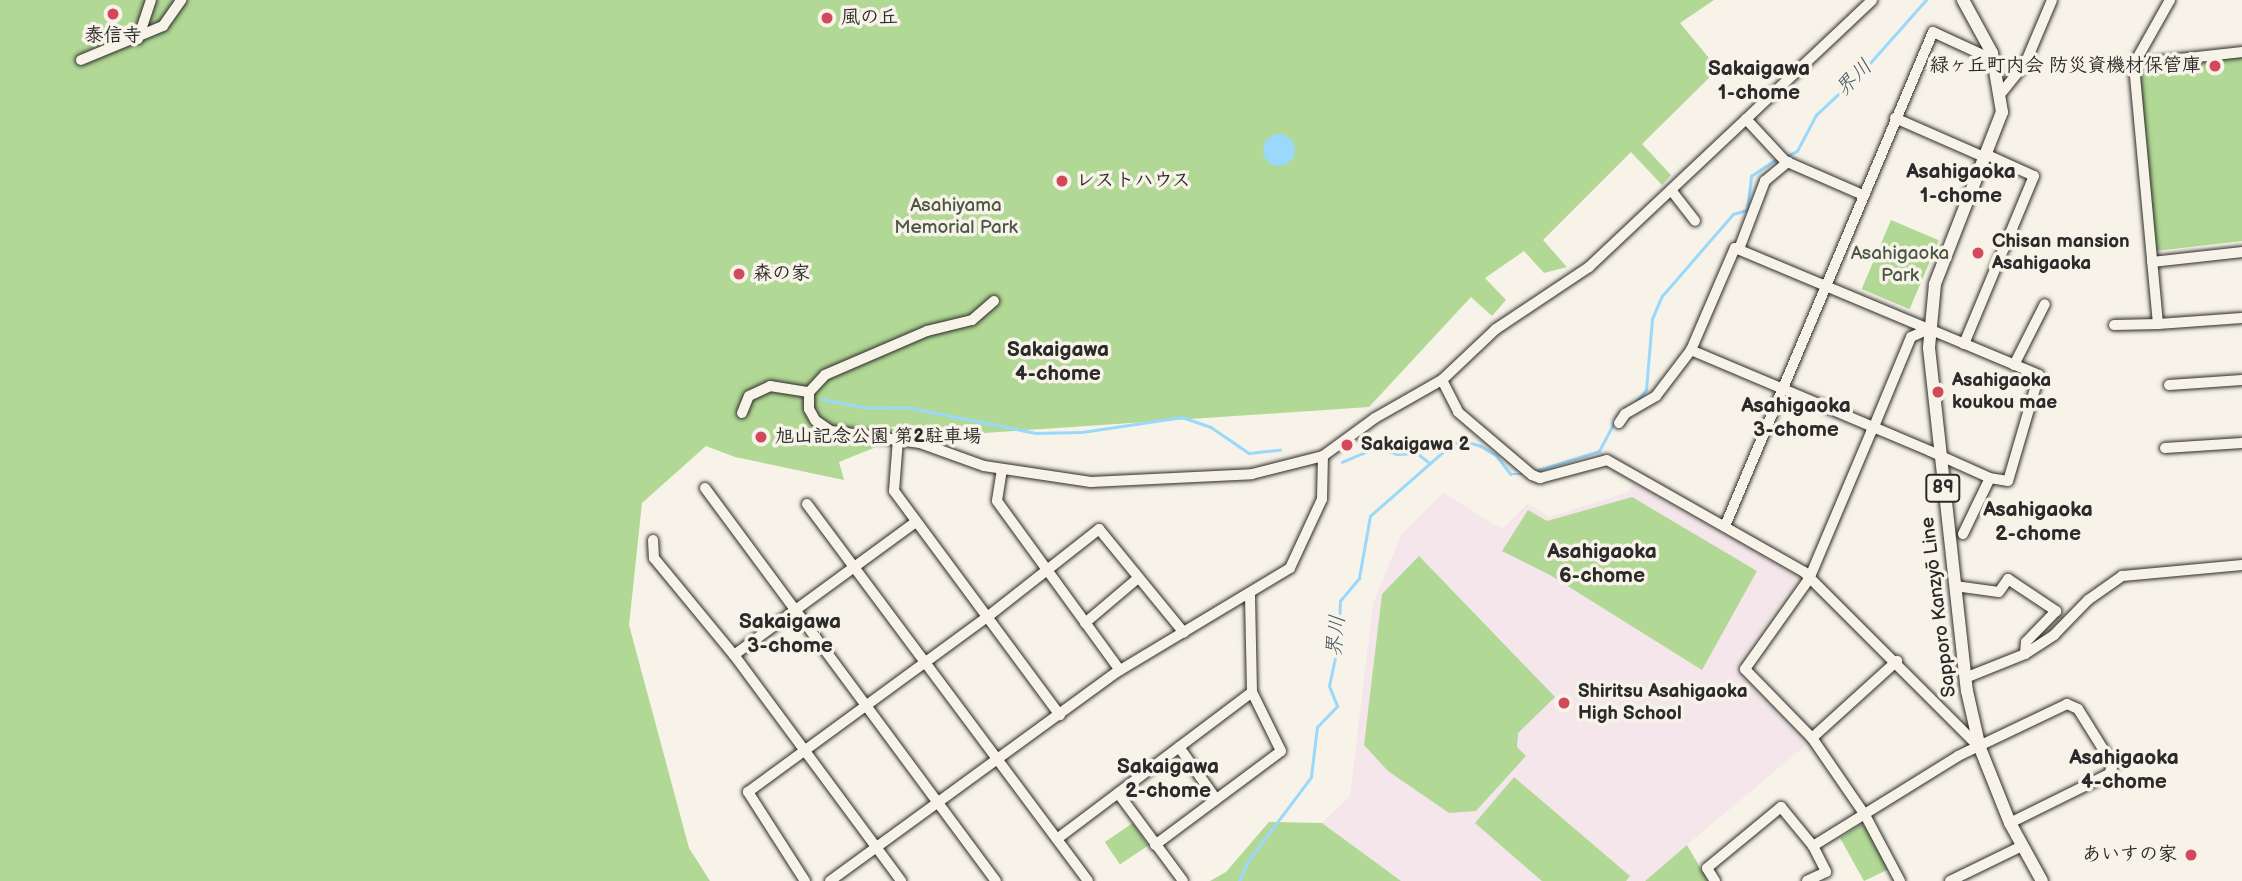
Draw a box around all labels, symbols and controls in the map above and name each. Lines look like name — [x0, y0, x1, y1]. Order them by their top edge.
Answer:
marker: 泰信寺 — [105, 6, 121, 22]
place label: 風の丘 — [841, 7, 898, 29]
marker: 風の丘 — [819, 10, 835, 26]
place label: 泰信寺 — [85, 25, 141, 47]
water label: 界川 — [1830, 54, 1878, 102]
place label: 緑ヶ丘町内会 防災資機材保管庫 — [1930, 55, 2201, 77]
district label: Sakaigawa 1-chome — [1708, 56, 1810, 106]
marker: 緑ヶ丘町内会 防災資機材保管庫 — [2207, 58, 2223, 74]
district label: Asahigaoka 1-chome — [1906, 159, 2016, 209]
place label: レストハウス — [1076, 170, 1190, 192]
marker: レストハウス — [1054, 173, 1070, 189]
park label: Asahiyama Memorial Park — [894, 195, 1018, 239]
place label: Chisan mansion Asahigaoka — [1992, 231, 2130, 275]
park label: Asahigaoka Park — [1851, 243, 1949, 287]
marker: Chisan mansion Asahigaoka — [1970, 245, 1986, 261]
place label: 森の家 — [753, 263, 810, 285]
marker: 森の家 — [731, 266, 747, 282]
district label: Sakaigawa 4-chome — [1007, 337, 1109, 387]
place label: Asahigaoka koukou mae — [1952, 370, 2057, 414]
marker: Asahigaoka koukou mae — [1930, 384, 1946, 400]
district label: Asahigaoka 3-chome — [1741, 393, 1851, 443]
place label: 旭山記念公園 第2駐車場 — [775, 426, 982, 448]
marker: 旭山記念公園 第2駐車場 — [753, 429, 769, 445]
place label: Sakaigawa 2 — [1361, 434, 1470, 456]
marker: Sakaigawa 2 — [1339, 437, 1355, 453]
road number: 89 — [1924, 474, 1962, 502]
district label: Asahigaoka 2-chome — [1983, 497, 2093, 547]
street label: Sapporo Kanzyō Line — [1917, 516, 1961, 698]
district label: Asahigaoka 6-chome — [1547, 539, 1657, 589]
district label: Sakaigawa 3-chome — [739, 609, 841, 659]
water label: 界川 — [1321, 614, 1351, 658]
place label: Shiritsu Asahigaoka High School — [1578, 681, 1748, 725]
marker: Shiritsu Asahigaoka High School — [1556, 695, 1572, 711]
district label: Asahigaoka 4-chome — [2069, 745, 2179, 795]
district label: Sakaigawa 2-chome — [1117, 754, 1219, 804]
place label: あいすの家 — [2082, 844, 2177, 866]
marker: あいすの家 — [2183, 847, 2199, 863]

